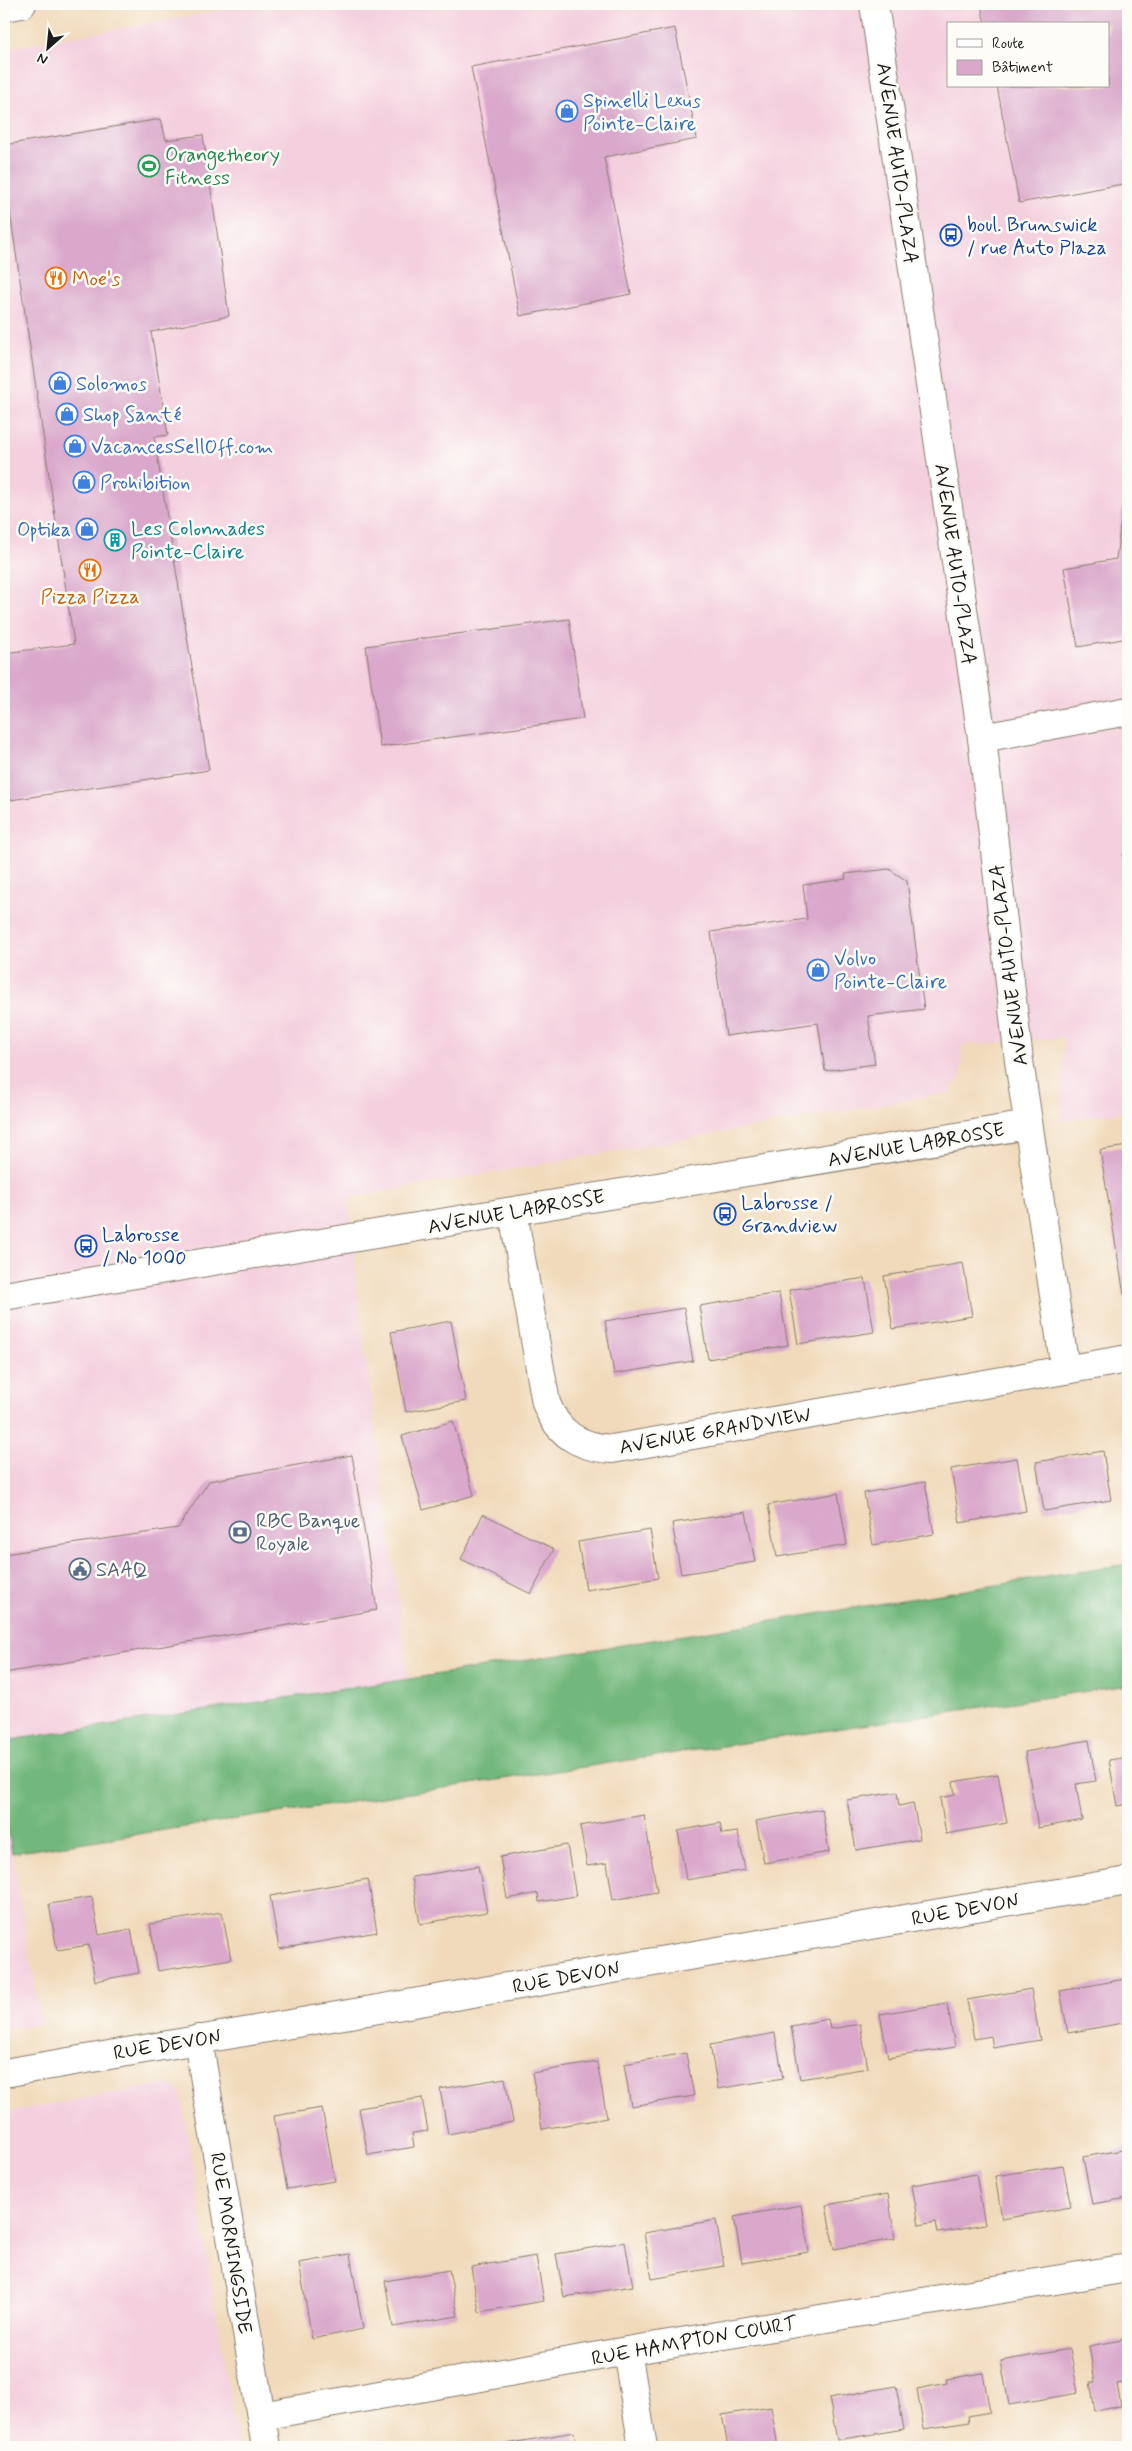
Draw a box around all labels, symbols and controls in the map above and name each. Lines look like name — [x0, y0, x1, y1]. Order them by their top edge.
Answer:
north arrow — [22, 22, 72, 72]
legend — [947, 22, 1110, 88]
text: Route — [992, 34, 1025, 54]
text: N — [34, 49, 51, 69]
text: Bâtiment — [992, 58, 1053, 78]
street label: AVENUE AUTO-PLAZA — [869, 61, 924, 266]
place label: Spinelli Lexus Pointe-Claire — [583, 88, 701, 138]
shop icon: Spinelli Lexus Pointe-Claire — [555, 99, 579, 123]
place label: Orangetheory Fitness — [165, 142, 280, 192]
sports icon: Orangetheory Fitness — [137, 154, 161, 178]
place label: boul. Brunswick / rue Auto Plaza — [967, 212, 1107, 262]
bus stop icon: boul. Brunswick / rue Auto Plaza — [939, 223, 963, 247]
restaurant icon: Moe's — [44, 266, 68, 290]
place label: Moe's — [72, 266, 120, 293]
shop icon: Solomos — [48, 371, 72, 395]
place label: Solomos — [76, 371, 147, 398]
shop icon: Shop Santé — [55, 402, 79, 426]
place label: Shop Santé — [83, 402, 181, 429]
shop icon: VacancesSellOff.com — [63, 434, 87, 458]
place label: VacancesSellOff.com — [91, 434, 273, 461]
street label: AVENUE AUTO-PLAZA — [927, 462, 982, 667]
shop icon: Prohibition — [72, 470, 96, 494]
place label: Prohibition — [100, 470, 190, 497]
place label: Les Colonnades Pointe-Claire — [131, 516, 265, 566]
place label: Optika — [17, 517, 71, 544]
shop icon: Optika — [75, 517, 99, 541]
building icon: Les Colonnades Pointe-Claire — [103, 528, 127, 552]
restaurant icon: Pizza Pizza — [78, 558, 102, 582]
place label: Pizza Pizza — [40, 584, 140, 611]
street label: AVENUE AUTO-PLAZA — [984, 862, 1035, 1067]
place label: Volvo Pointe-Claire — [834, 946, 947, 996]
shop icon: Volvo Pointe-Claire — [806, 958, 830, 982]
street label: AVENUE LABROSSE — [826, 1117, 1007, 1174]
street label: AVENUE LABROSSE — [426, 1184, 607, 1241]
place label: Labrosse / Grandview — [741, 1190, 837, 1240]
bus stop icon: Labrosse / Grandview — [713, 1202, 737, 1226]
place label: Labrosse / No 1000 — [102, 1222, 186, 1272]
bus stop icon: Labrosse / No 1000 — [74, 1234, 98, 1258]
street label: AVENUE GRANDVIEW — [617, 1401, 814, 1462]
place label: RBC Banque Royale — [256, 1508, 360, 1558]
bank icon: RBC Banque Royale — [228, 1520, 252, 1544]
public building icon: SAAQ — [68, 1557, 92, 1581]
place label: SAAQ — [96, 1557, 148, 1584]
street label: RUE DEVON — [909, 1888, 1021, 1933]
street label: RUE DEVON — [510, 1956, 622, 2001]
street label: RUE DEVON — [111, 2024, 223, 2067]
street label: RUE MORNINGSIDE — [203, 2151, 258, 2336]
street label: RUE HAMPTON COURT — [589, 2310, 800, 2373]

